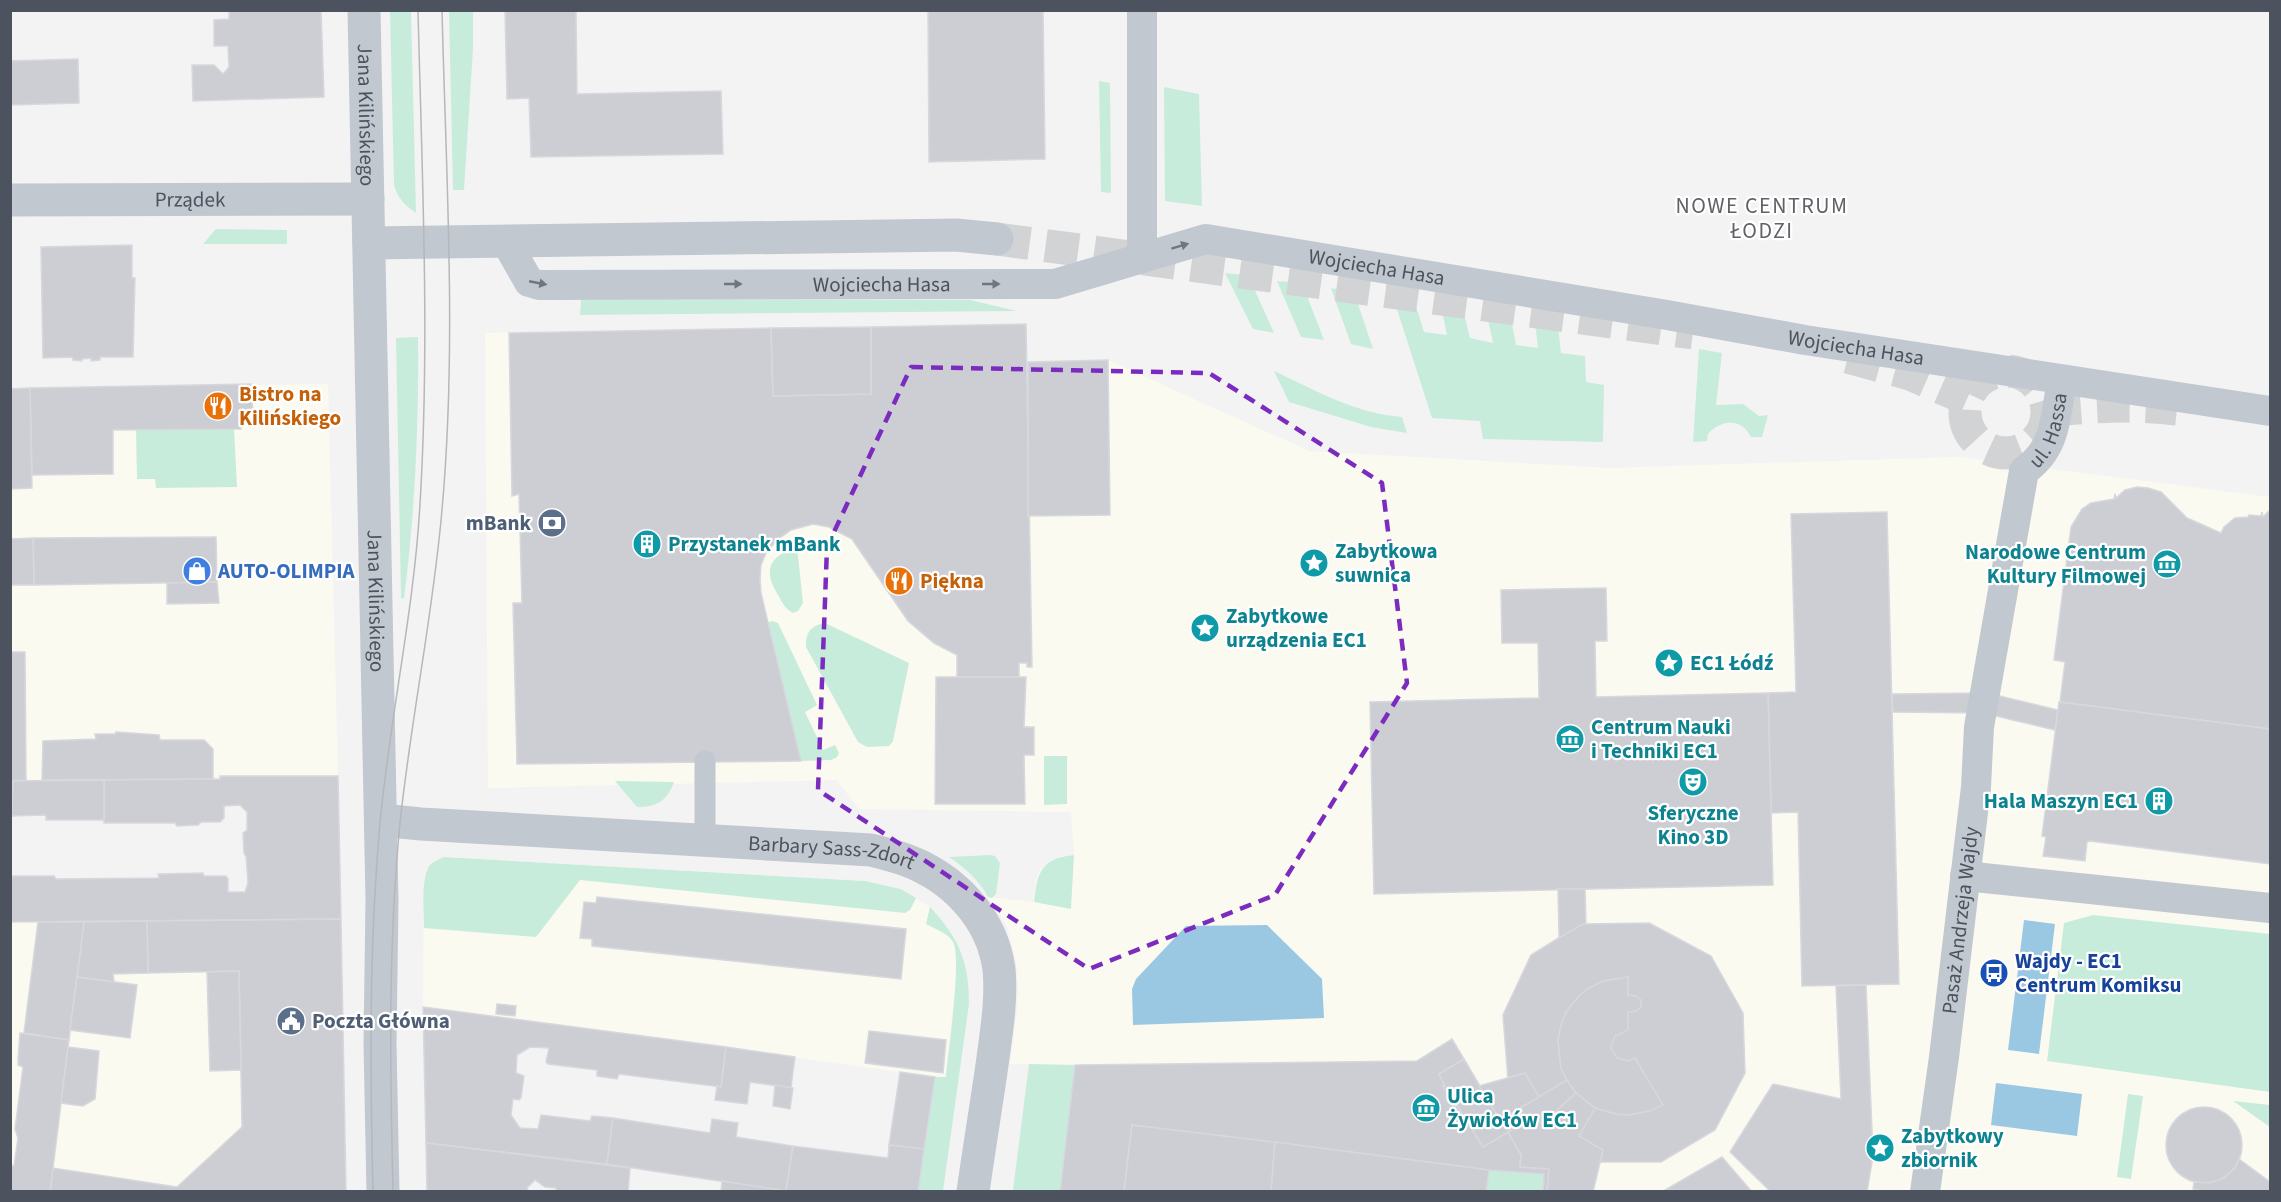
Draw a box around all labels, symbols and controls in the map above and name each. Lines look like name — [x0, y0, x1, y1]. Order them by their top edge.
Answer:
street label: Jana Kilińskiego — [350, 43, 383, 187]
street label: Prządek — [155, 184, 226, 215]
district label: NOWE CENTRUM ŁODZI — [1676, 190, 1848, 247]
one-way arrow — [1171, 241, 1189, 250]
street label: Wojciecha Hasa — [1306, 241, 1447, 293]
street label: Wojciecha Hasa — [813, 269, 951, 299]
one-way arrow — [529, 279, 548, 288]
one-way arrow — [724, 279, 743, 289]
one-way arrow — [982, 279, 1001, 289]
street label: Wojciecha Hasa — [1785, 322, 1926, 373]
place label: Bistro na Kilińskiego — [239, 379, 341, 433]
restaurant icon: Bistro na Kilińskiego — [202, 390, 234, 422]
street label: ul. Hassa — [2021, 391, 2075, 475]
bank icon: mBank — [536, 507, 568, 539]
place label: mBank — [466, 508, 531, 538]
building icon: Przystanek mBank — [631, 528, 663, 560]
street label: Jana Kilińskiego — [360, 529, 392, 672]
place label: Przystanek mBank — [668, 529, 841, 559]
place label: Zabytkowa suwnica — [1335, 536, 1438, 590]
place label: Narodowe Centrum Kultury Filmowej — [1965, 537, 2146, 591]
place icon: Zabytkowa suwnica — [1298, 547, 1330, 579]
museum icon: Narodowe Centrum Kultury Filmowej — [2151, 548, 2183, 580]
shop icon: AUTO-OLIMPIA — [181, 555, 213, 587]
place label: AUTO-OLIMPIA — [217, 556, 356, 586]
restaurant icon: Piękna — [883, 565, 915, 597]
place label: Piękna — [920, 566, 984, 596]
place label: Zabytkowe urządzenia EC1 — [1226, 601, 1367, 655]
place icon: Zabytkowe urządzenia EC1 — [1189, 612, 1221, 644]
place icon: EC1 Łódź — [1653, 647, 1685, 679]
place label: EC1 Łódź — [1690, 648, 1774, 678]
place label: Centrum Nauki i Techniki EC1 — [1591, 712, 1731, 766]
museum icon: Centrum Nauki i Techniki EC1 — [1554, 723, 1586, 755]
theatre icon: Sferyczne Kino 3D — [1677, 766, 1709, 798]
building icon: Hala Maszyn EC1 — [2143, 785, 2175, 817]
place label: Hala Maszyn EC1 — [1984, 786, 2138, 816]
place label: Sferyczne Kino 3D — [1647, 798, 1739, 852]
street label: Pasaż Andrzeja Wajdy — [1934, 825, 1986, 1016]
street label: Barbary Sass-Zdort — [747, 828, 920, 877]
place label: Wajdy - EC1 Centrum Komiksu — [2015, 946, 2181, 1000]
bus stop icon: Wajdy - EC1 Centrum Komiksu — [1978, 957, 2010, 989]
public building icon: Poczta Główna — [275, 1005, 307, 1037]
place label: Poczta Główna — [312, 1006, 450, 1036]
place label: Ulica Żywiołów EC1 — [1447, 1081, 1577, 1135]
museum icon: Ulica Żywiołów EC1 — [1410, 1092, 1442, 1124]
place label: Zabytkowy zbiornik — [1901, 1121, 2004, 1175]
place icon: Zabytkowy zbiornik — [1864, 1132, 1896, 1164]

